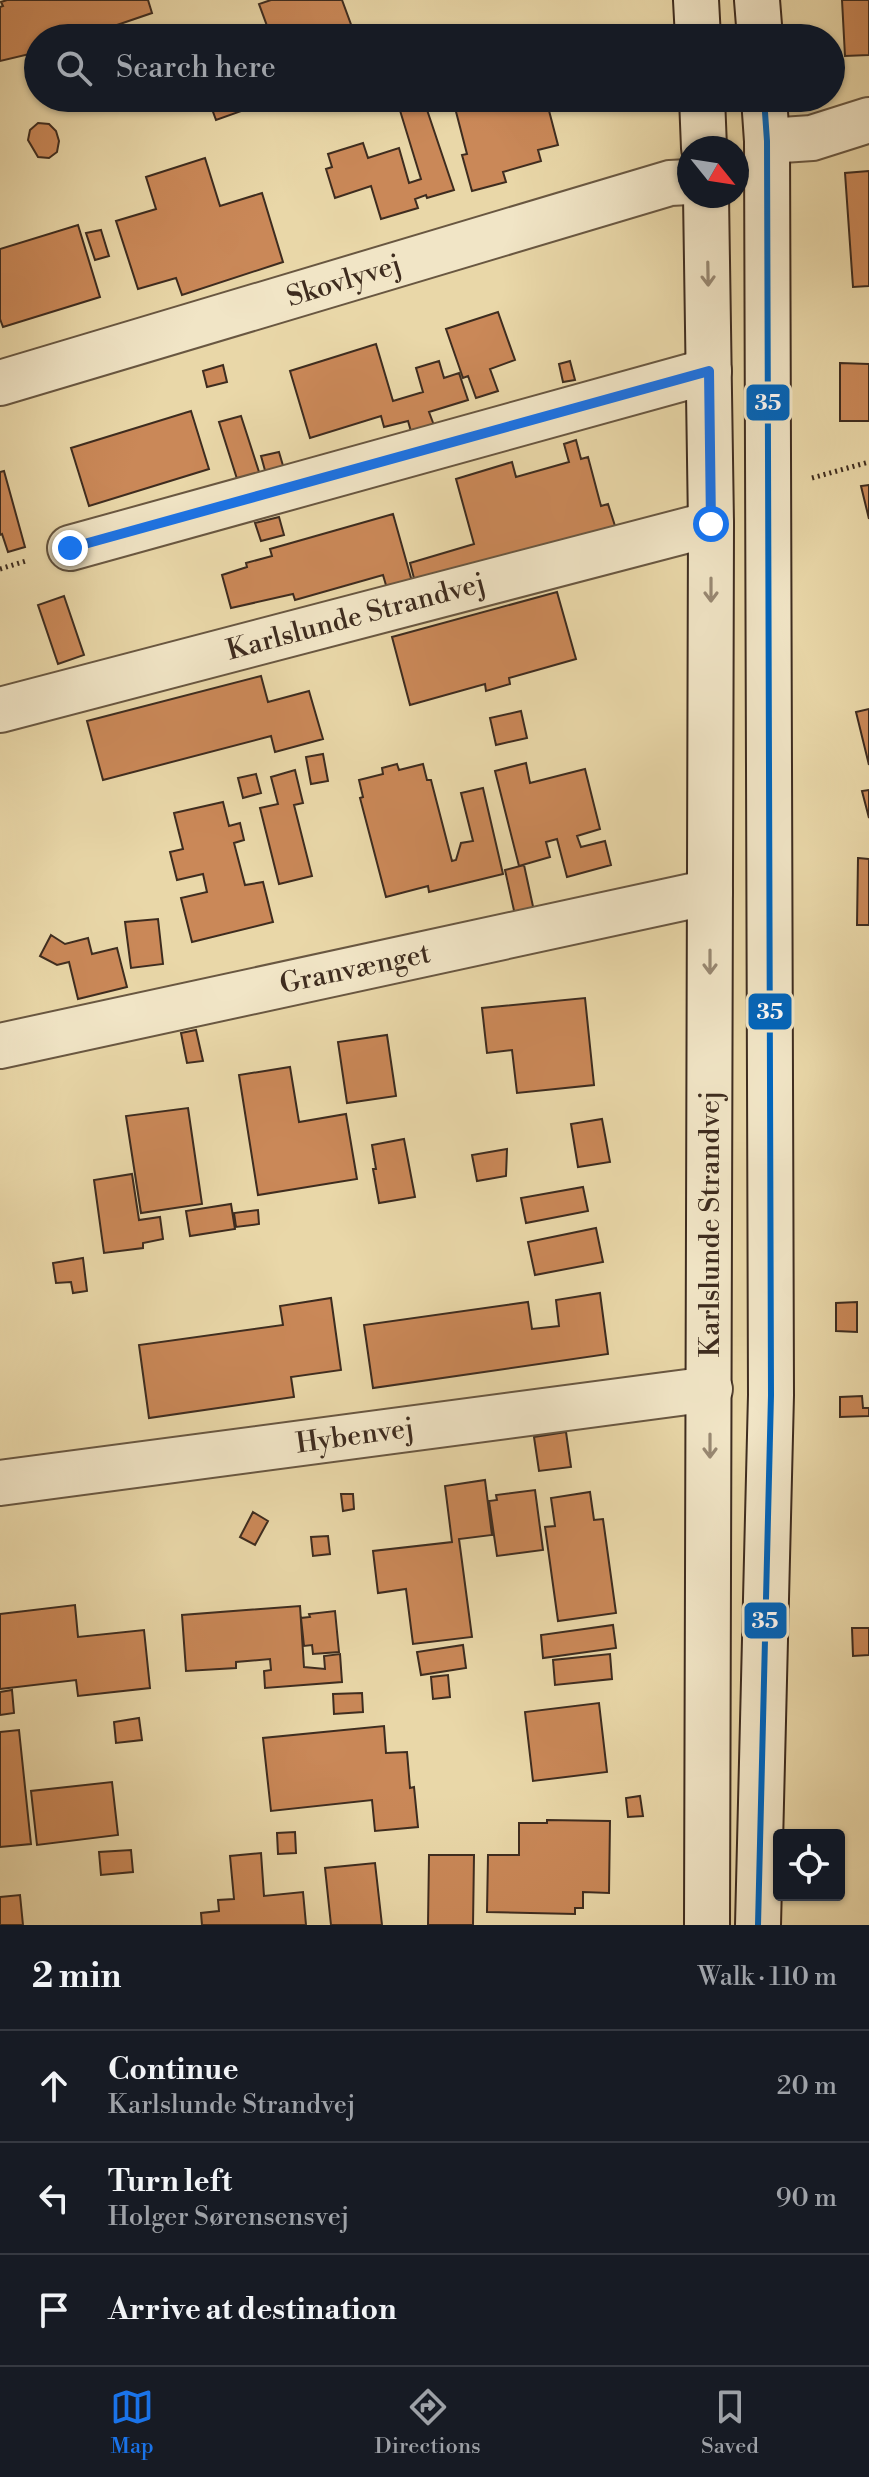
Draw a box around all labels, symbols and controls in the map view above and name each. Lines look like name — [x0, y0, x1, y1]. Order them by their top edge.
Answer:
search box — [24, 24, 845, 112]
icon: search — [52, 46, 96, 90]
text: Search here — [116, 49, 276, 87]
north arrow — [677, 136, 749, 208]
street label: Skovlyvej — [282, 247, 406, 315]
one-way arrow — [700, 260, 715, 287]
line badge: 35 — [745, 383, 791, 422]
text: 35 — [755, 390, 781, 417]
route start — [693, 506, 729, 542]
route end — [52, 530, 88, 566]
street label: Karlslunde Strandvej — [223, 566, 489, 668]
one-way arrow — [703, 576, 719, 603]
street label: Granvænget — [276, 936, 434, 1002]
one-way arrow — [702, 948, 718, 975]
line badge: 35 — [747, 992, 793, 1031]
text: 35 — [757, 999, 783, 1026]
street label: Karlslunde Strandvej — [693, 1091, 728, 1357]
street label: Hybenvej — [294, 1410, 416, 1462]
one-way arrow — [702, 1432, 718, 1459]
line badge: 35 — [743, 1601, 788, 1640]
text: 35 — [752, 1608, 778, 1635]
map controls — [773, 1829, 845, 1901]
button: locate — [773, 1829, 845, 1901]
text: 2 min — [32, 1956, 121, 1998]
text: Walk · 110 m — [698, 1961, 837, 1993]
text: Continue — [108, 2051, 239, 2089]
icon: ahead — [32, 2064, 76, 2108]
text: 20 m — [777, 2070, 837, 2102]
text: Karlslunde Strandvej — [108, 2089, 356, 2121]
text: Turn left — [108, 2163, 232, 2201]
icon: left — [32, 2176, 76, 2220]
text: 90 m — [776, 2182, 837, 2214]
text: Holger Sørensensvej — [108, 2201, 349, 2233]
icon: arrive — [32, 2288, 76, 2332]
text: Arrive at destination — [108, 2291, 397, 2329]
tab: Map — [110, 2385, 154, 2460]
tab: Directions — [375, 2385, 481, 2460]
tab: Saved — [701, 2385, 759, 2460]

